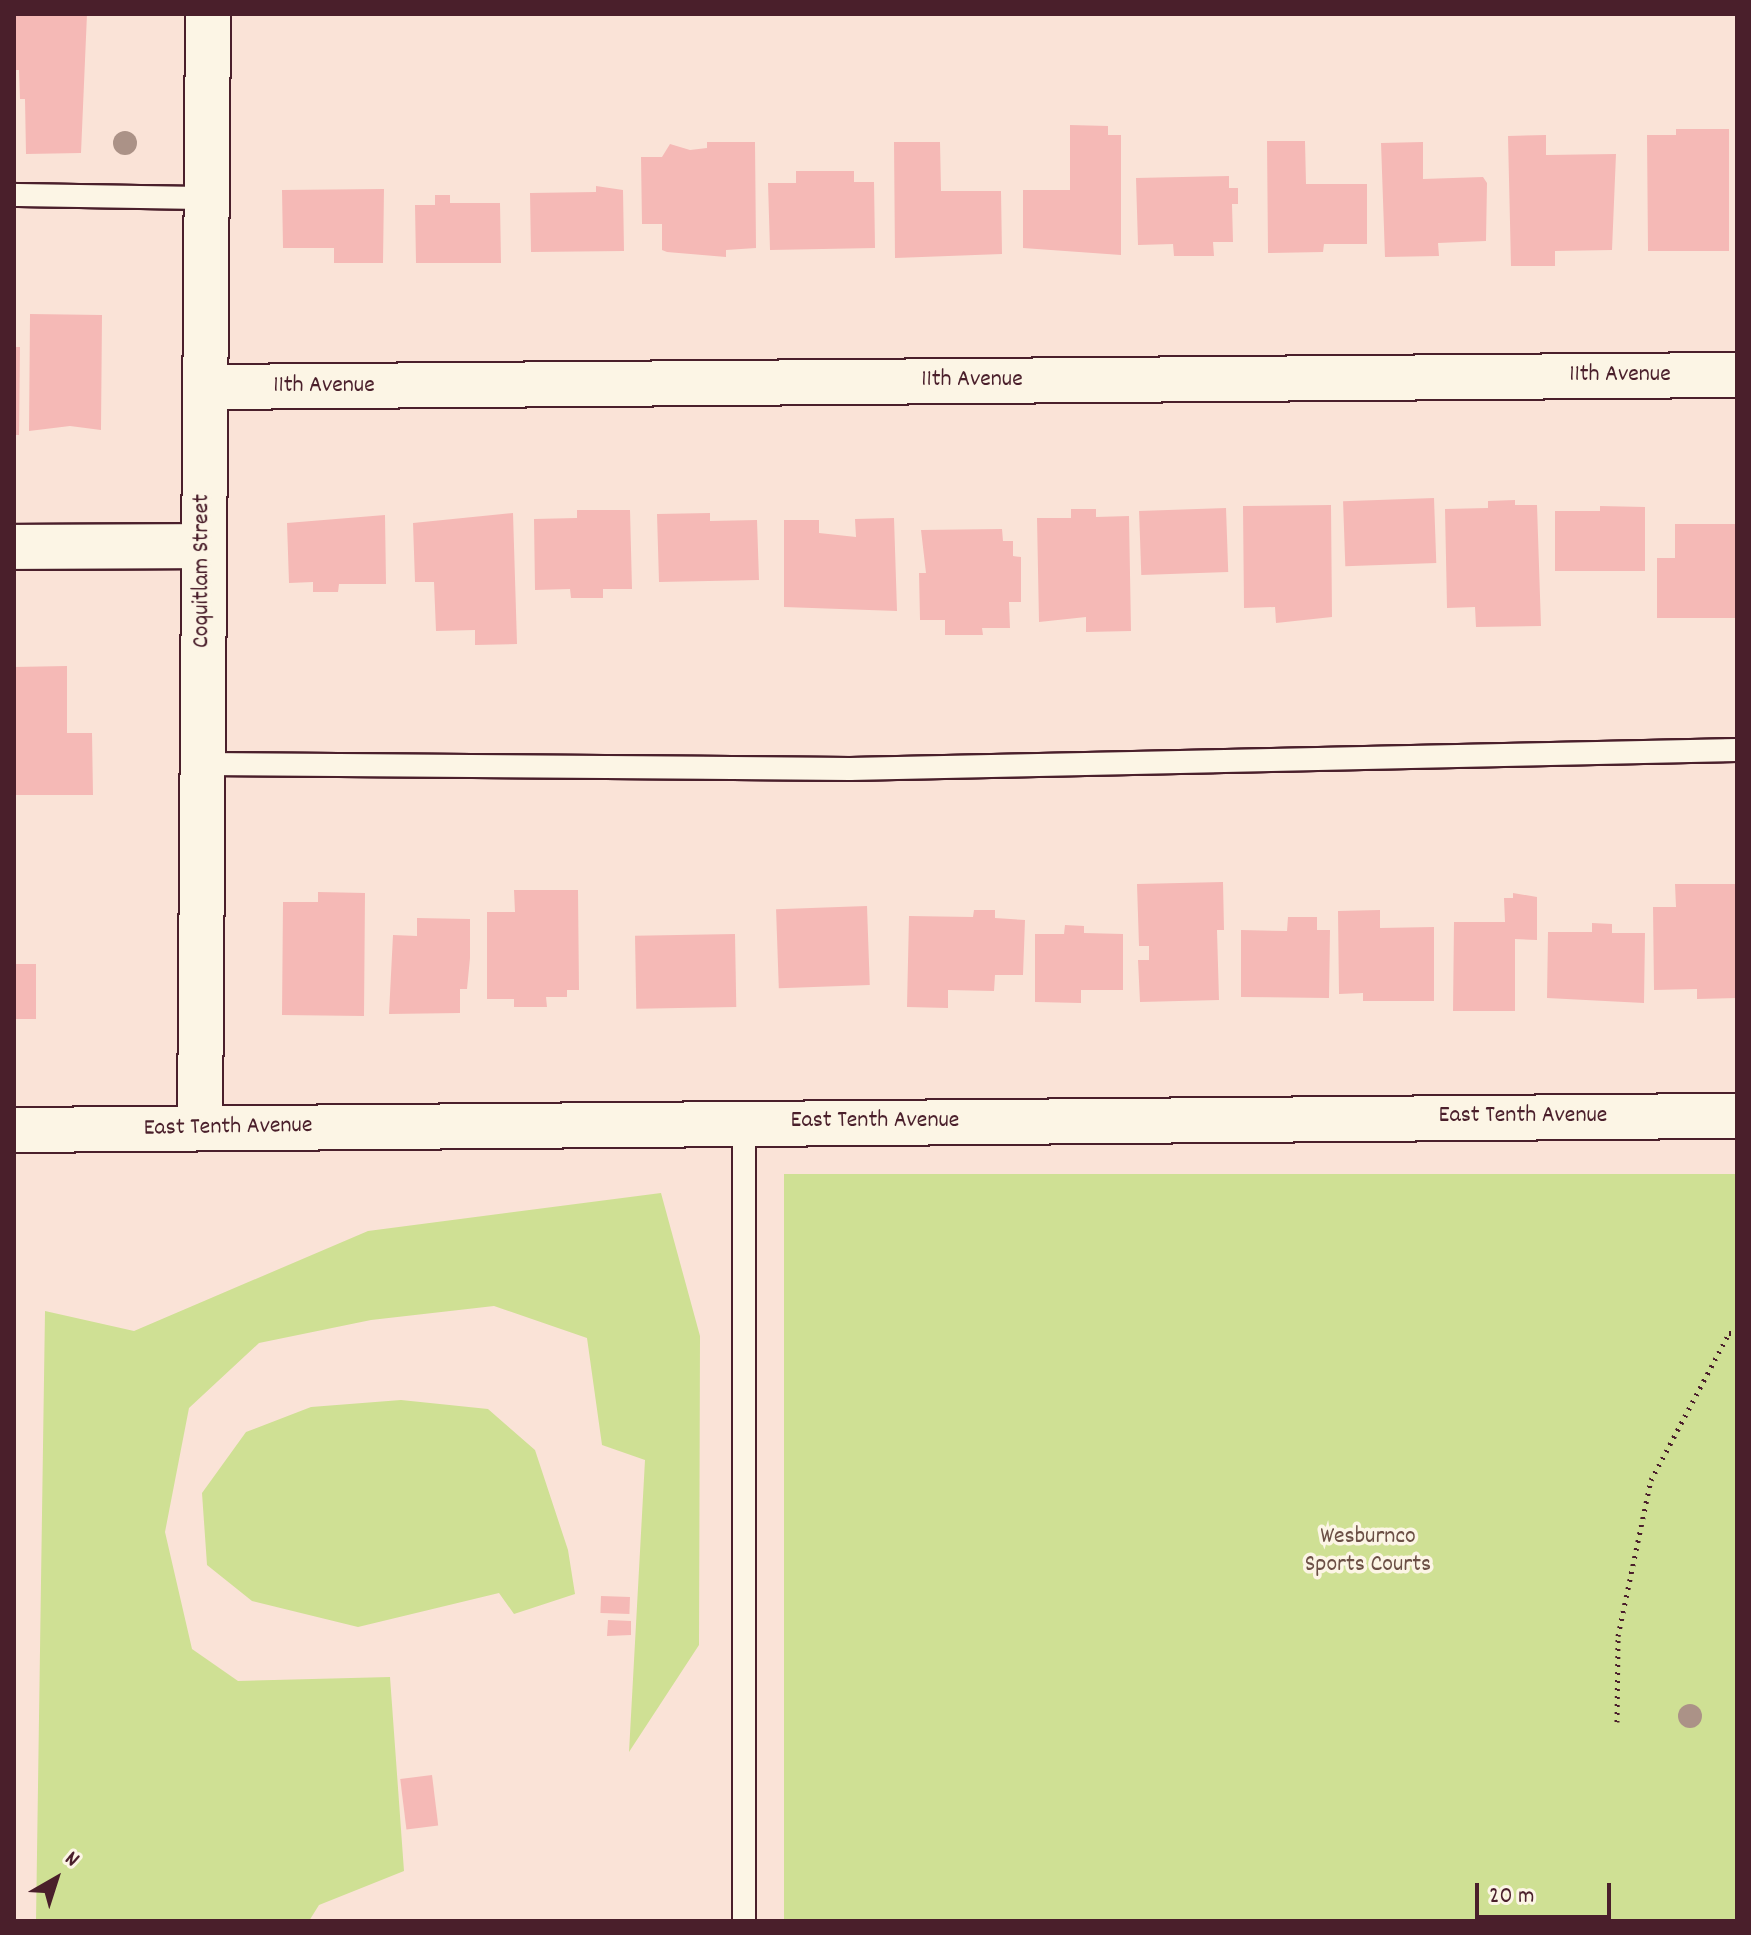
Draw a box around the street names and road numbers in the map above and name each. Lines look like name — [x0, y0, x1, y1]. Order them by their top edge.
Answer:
street label: 11th Avenue — [1569, 362, 1671, 390]
street label: 11th Avenue — [921, 367, 1023, 395]
street label: 11th Avenue — [273, 373, 375, 401]
street label: Coquitlam Street — [189, 494, 217, 648]
street label: East Tenth Avenue — [1439, 1103, 1607, 1131]
street label: East Tenth Avenue — [791, 1108, 959, 1136]
street label: East Tenth Avenue — [143, 1112, 313, 1144]

